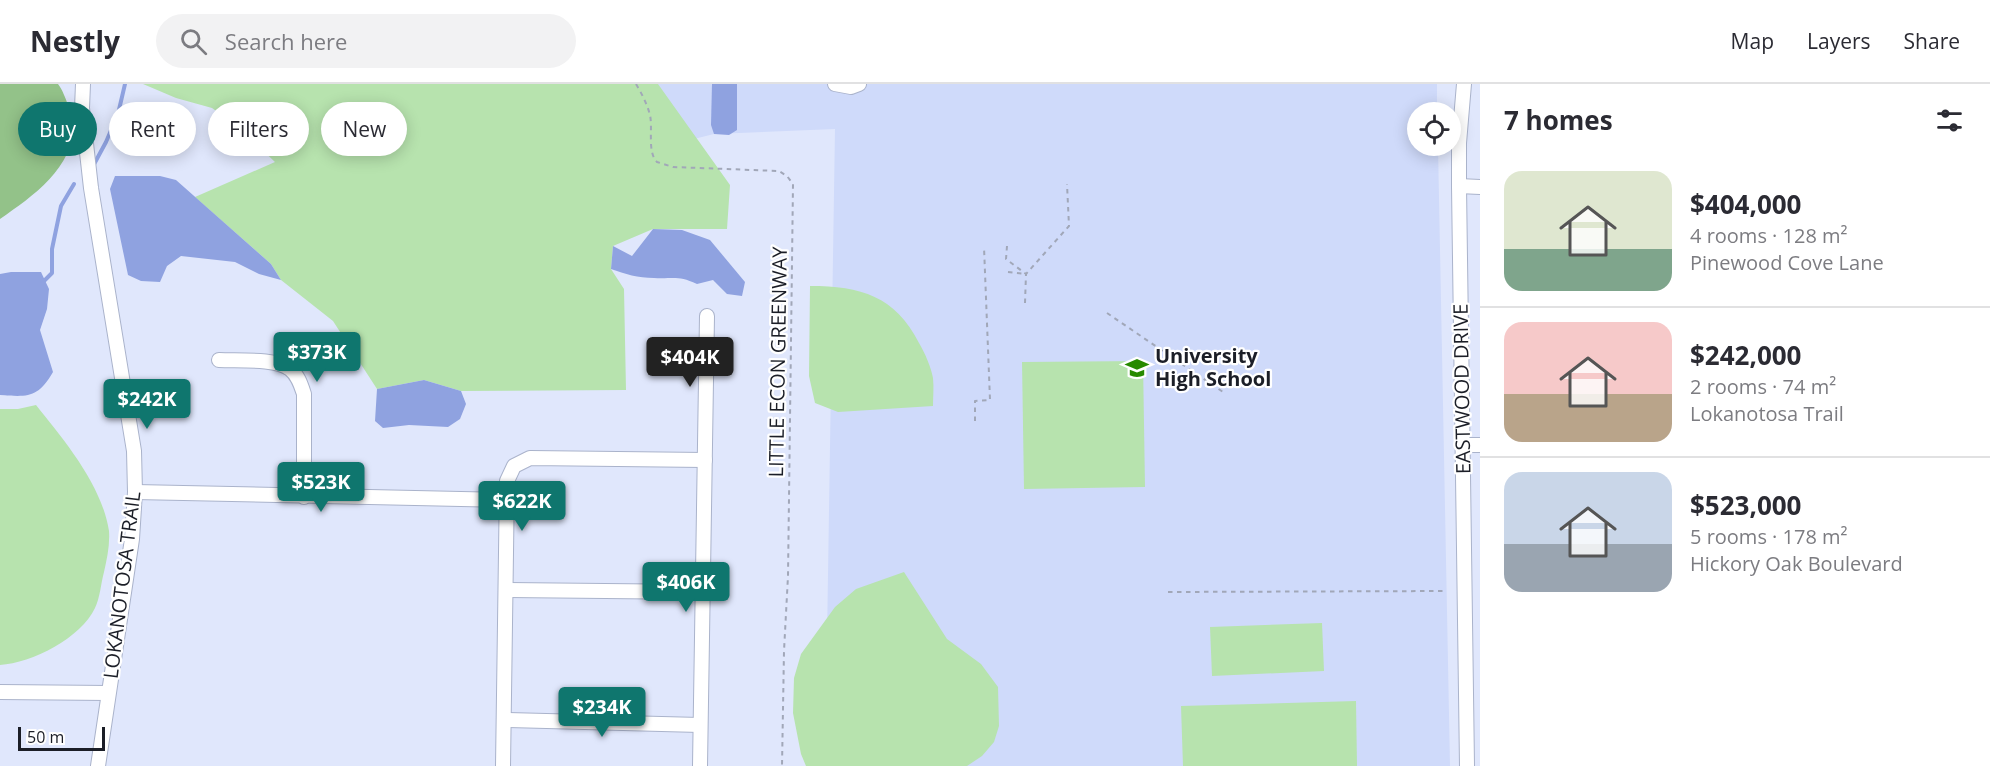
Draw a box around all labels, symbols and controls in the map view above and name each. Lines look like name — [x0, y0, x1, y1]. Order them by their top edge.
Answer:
search box — [156, 14, 576, 68]
text: Nestly — [30, 22, 120, 60]
icon: search — [177, 25, 210, 58]
text: Search here — [225, 26, 347, 56]
text: Map — [1731, 27, 1774, 55]
text: Layers — [1807, 27, 1871, 55]
text: Share — [1904, 27, 1960, 55]
chip: Buy — [18, 102, 97, 156]
chip: Rent — [109, 102, 196, 156]
chip: Filters — [208, 102, 309, 156]
chip: New — [321, 102, 407, 156]
map controls — [1407, 102, 1461, 156]
button: locate — [1407, 102, 1461, 156]
text: 7 homes — [1504, 102, 1613, 138]
icon: filters — [1933, 104, 1966, 137]
text: $404,000 — [1690, 186, 1801, 222]
icon: home — [1552, 195, 1624, 267]
text: 4 rooms · 128 m² — [1690, 222, 1848, 249]
street label: LITTLE ECON GREENWAY — [762, 246, 793, 478]
text: Pinewood Cove Lane — [1690, 249, 1884, 276]
street label: EASTWOOD DRIVE — [1447, 304, 1476, 474]
pin: $373K — [275, 332, 359, 383]
pin: $404K — [648, 337, 732, 388]
text: $242,000 — [1690, 337, 1801, 373]
text: $373K — [287, 338, 347, 365]
place label: University High School — [1155, 342, 1271, 392]
text: $404K — [660, 343, 720, 370]
icon: home — [1552, 346, 1624, 418]
school or university icon: University High School — [1124, 355, 1150, 381]
text: 2 rooms · 74 m² — [1690, 373, 1836, 400]
pin: $242K — [105, 379, 189, 430]
text: $242K — [117, 385, 177, 412]
text: Lokanotosa Trail — [1690, 400, 1844, 427]
pin: $523K — [279, 462, 363, 513]
text: $523K — [291, 468, 351, 495]
pin: $622K — [480, 481, 564, 532]
text: $622K — [492, 487, 552, 514]
text: $523,000 — [1690, 487, 1801, 523]
street label: LOKANOTOSA TRAIL — [97, 490, 146, 680]
icon: home — [1552, 496, 1624, 568]
text: 5 rooms · 178 m² — [1690, 523, 1848, 550]
text: Hickory Oak Boulevard — [1690, 550, 1903, 577]
pin: $406K — [644, 562, 728, 613]
text: $406K — [656, 568, 716, 595]
pin: $234K — [560, 687, 644, 738]
text: $234K — [572, 693, 632, 720]
scale bar — [18, 724, 105, 752]
text: 50 m — [27, 726, 64, 748]

